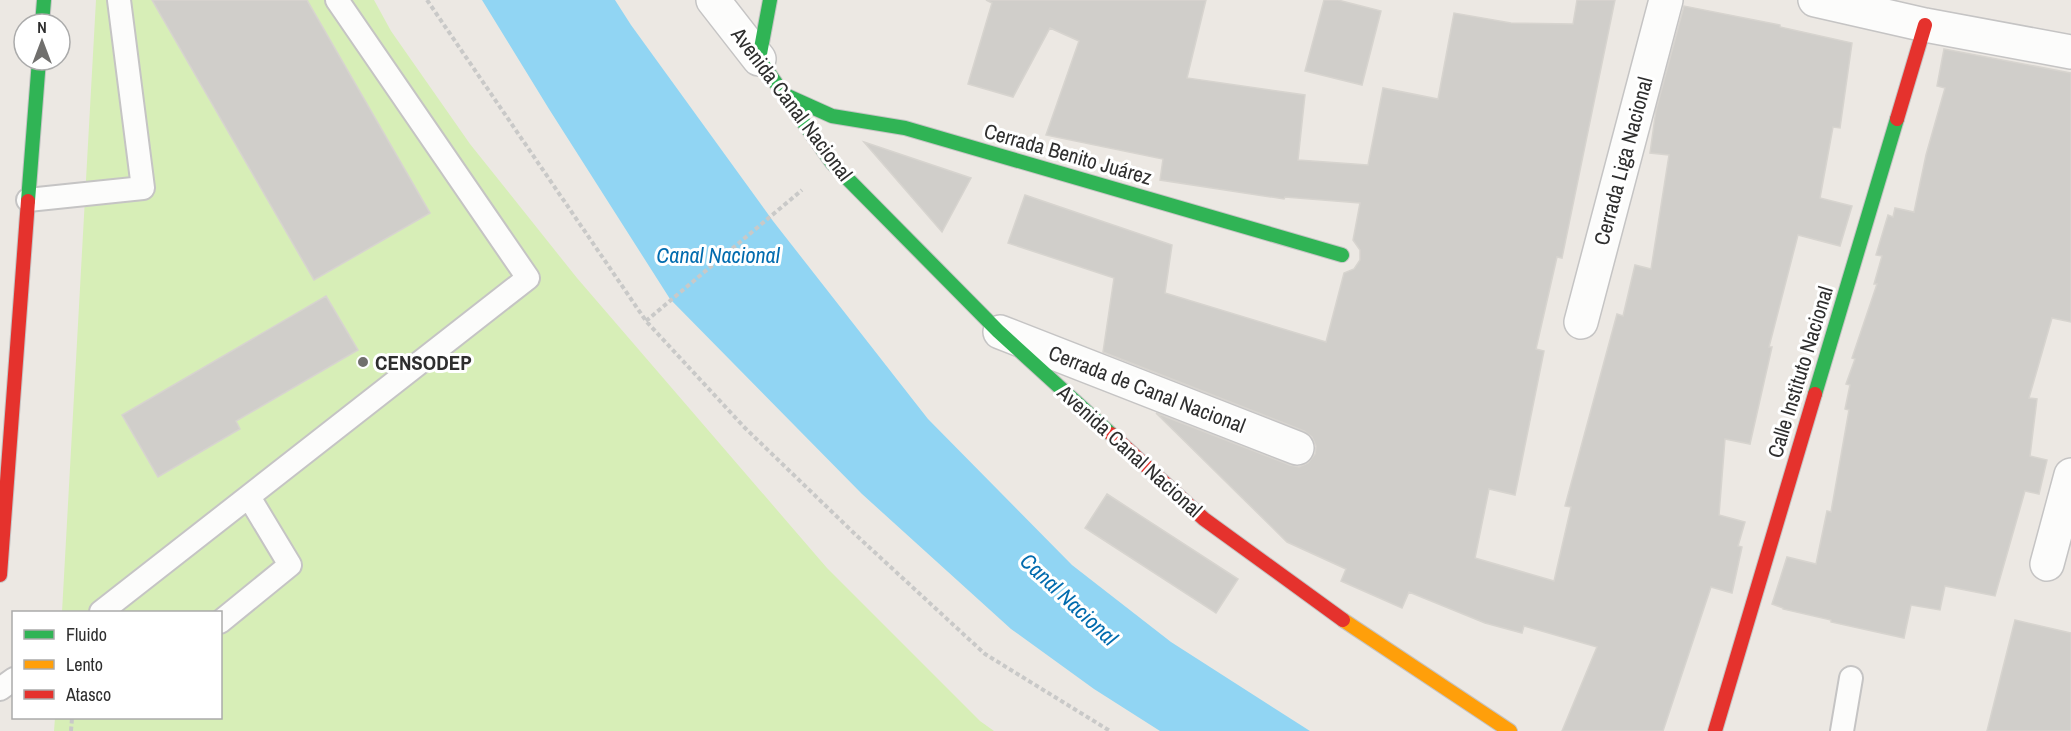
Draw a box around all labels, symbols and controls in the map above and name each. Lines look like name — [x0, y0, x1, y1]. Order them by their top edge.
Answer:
north arrow — [12, 12, 72, 72]
text: N — [37, 16, 47, 38]
street label: Avenida Canal Nacional — [724, 20, 859, 187]
street label: Cerrada Liga Nacional — [1587, 74, 1659, 248]
street label: Cerrada Benito Juárez — [981, 116, 1156, 192]
water label: Canal Nacional — [656, 240, 781, 270]
street label: Calle Instituto Nacional — [1760, 283, 1840, 461]
street label: Cerrada de Canal Nacional — [1044, 338, 1250, 440]
place label: CENSODEP — [375, 348, 472, 377]
marker: CENSODEP — [356, 355, 370, 369]
street label: Avenida Canal Nacional — [1051, 378, 1209, 524]
water label: Canal Nacional — [1014, 546, 1125, 653]
legend — [12, 611, 222, 719]
text: Fluido — [66, 622, 107, 647]
text: Lento — [66, 652, 103, 677]
text: Atasco — [65, 682, 111, 707]

